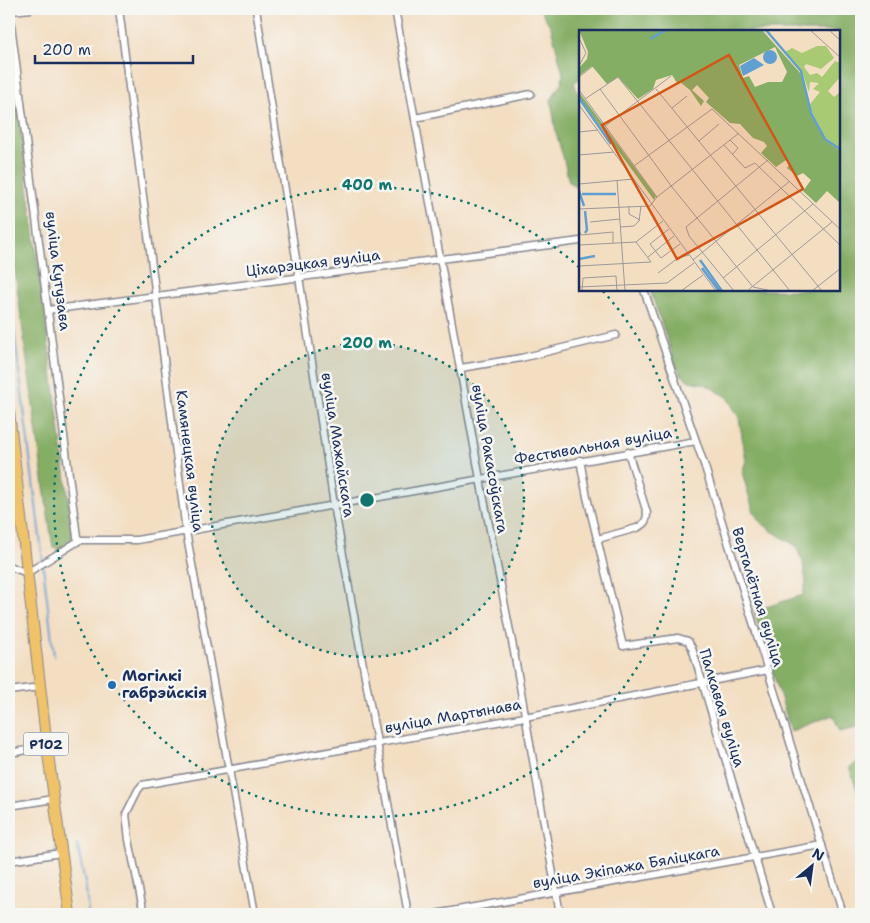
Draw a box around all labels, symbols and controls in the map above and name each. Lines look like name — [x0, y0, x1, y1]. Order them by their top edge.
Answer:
inset map — [579, 30, 840, 291]
scale bar — [35, 32, 192, 64]
text: 200 m — [42, 40, 91, 60]
text: 400 m — [342, 175, 392, 195]
street label: вуліца Кутузава — [41, 210, 75, 333]
street label: Ціхарэцкая вуліца — [245, 245, 382, 281]
text: 200 m — [342, 333, 392, 353]
street label: вуліца Мажайскага — [317, 371, 359, 519]
street label: вуліца Ракасоўскага — [467, 383, 513, 536]
street label: Камянецкая вуліца — [171, 389, 209, 534]
street label: Фестывальная вуліца — [513, 422, 674, 470]
centre of rings — [358, 491, 376, 509]
street label: Верталётная вуліца — [727, 525, 789, 670]
street label: Палкавая вуліца — [694, 646, 750, 770]
place label: Могілкі габрэйскія — [122, 666, 207, 703]
marker: Могілкі габрэйскія — [106, 679, 118, 691]
street label: вуліца Мартынава — [383, 694, 524, 738]
road number: Р102 — [23, 732, 68, 756]
north arrow — [788, 840, 838, 890]
street label: вуліца Экіпажа Бяліцкага — [531, 841, 722, 893]
text: N — [809, 844, 828, 865]

